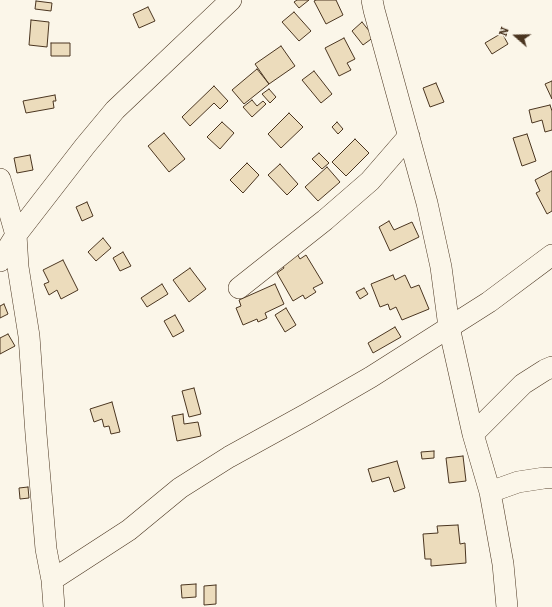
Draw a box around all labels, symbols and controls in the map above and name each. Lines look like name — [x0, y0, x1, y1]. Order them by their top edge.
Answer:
north arrow — [496, 16, 536, 56]
text: N — [497, 26, 512, 38]

